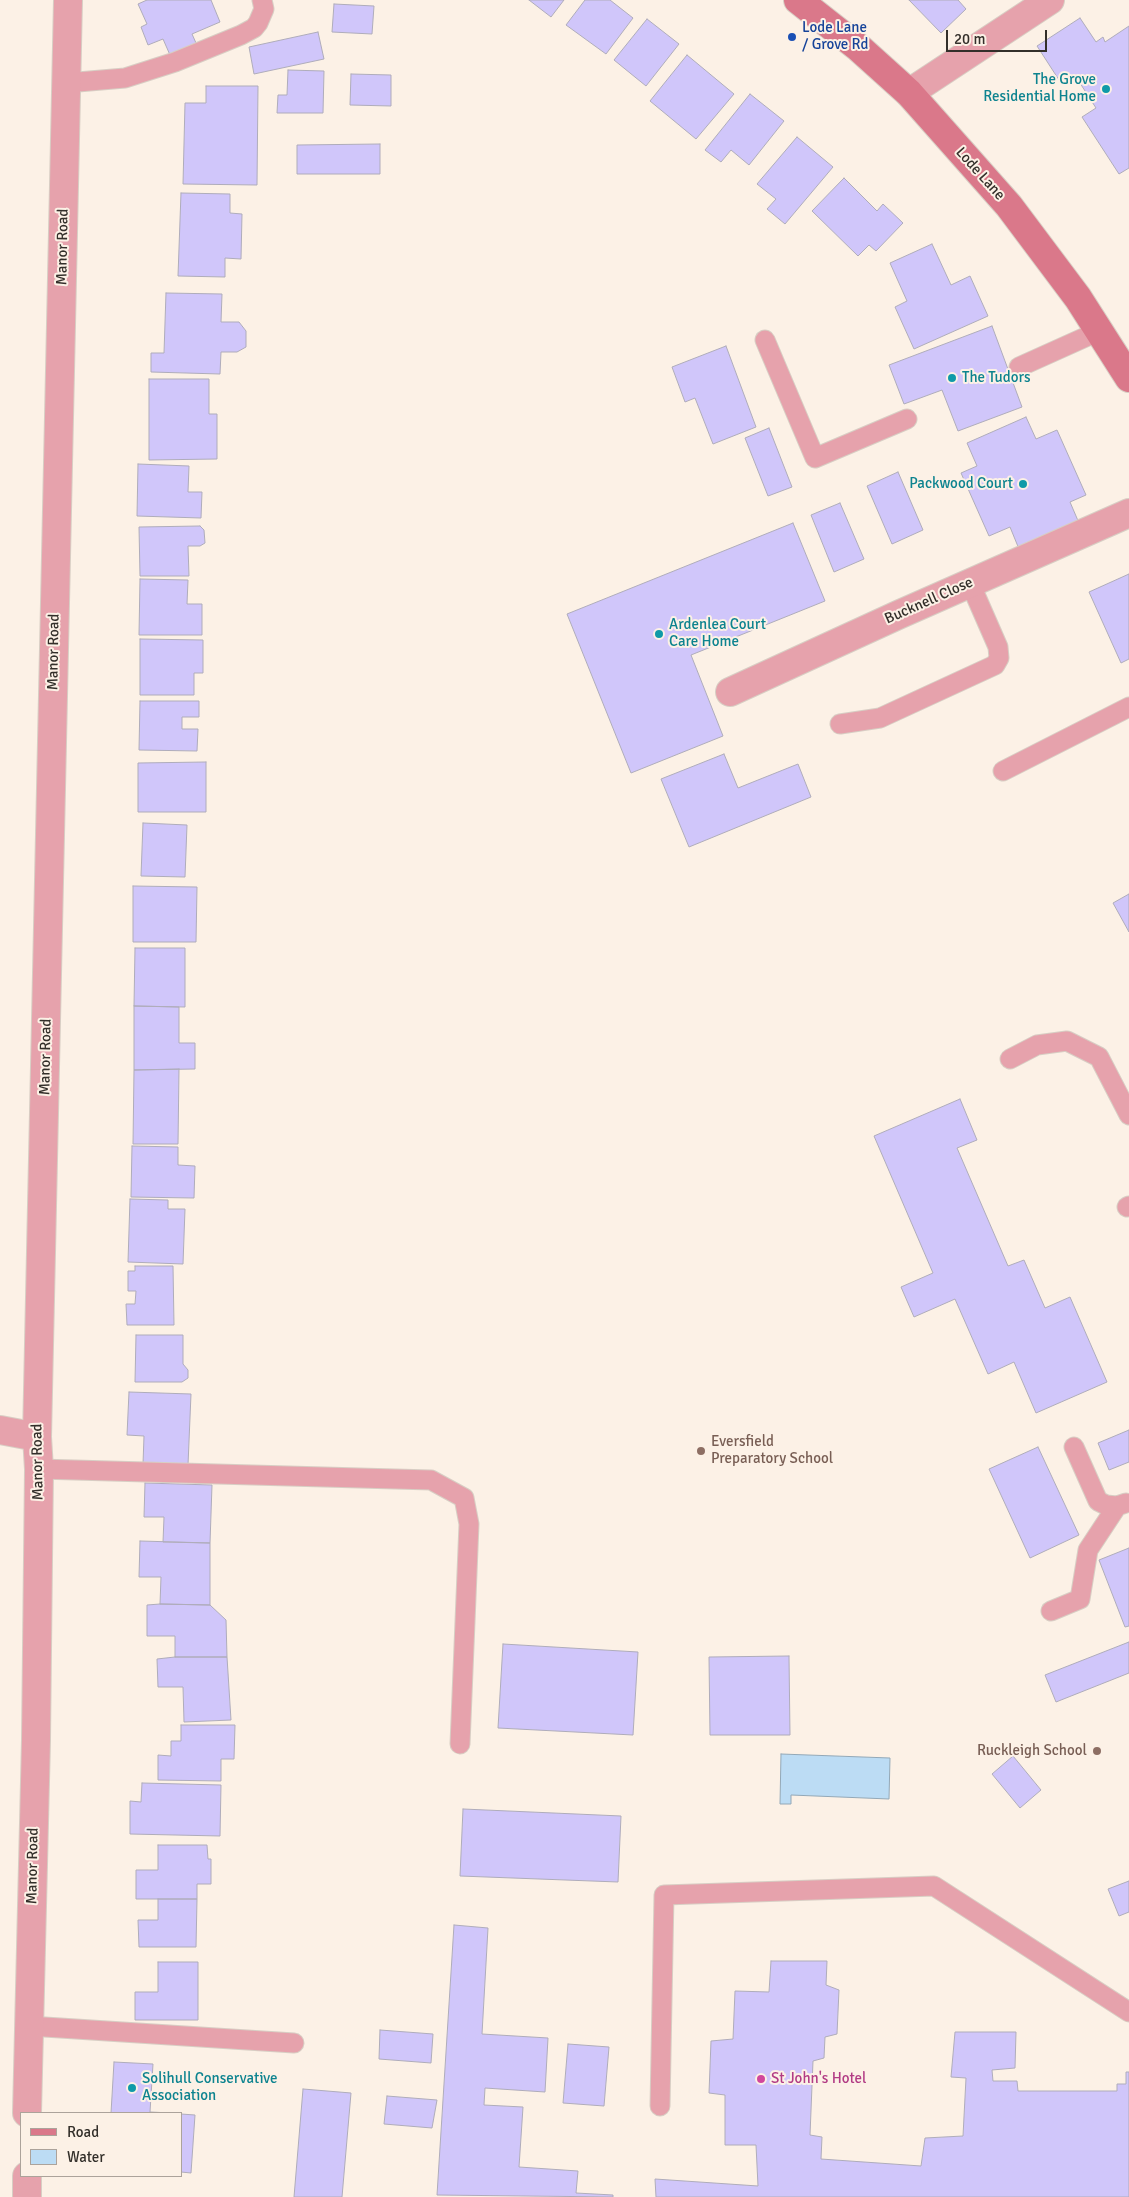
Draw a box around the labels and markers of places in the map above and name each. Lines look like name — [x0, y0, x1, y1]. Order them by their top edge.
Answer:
place label: Lode Lane / Grove Rd — [802, 19, 868, 54]
marker: Lode Lane / Grove Rd — [786, 31, 798, 43]
place label: The Grove Residential Home — [983, 71, 1096, 106]
marker: The Grove Residential Home — [1100, 83, 1112, 95]
place label: The Tudors — [962, 369, 1031, 387]
marker: The Tudors — [946, 372, 958, 384]
place label: Packwood Court — [909, 475, 1013, 493]
marker: Packwood Court — [1017, 478, 1029, 490]
place label: Ardenlea Court Care Home — [669, 616, 766, 651]
marker: Ardenlea Court Care Home — [653, 628, 665, 640]
place label: Eversfield Preparatory School — [711, 1433, 833, 1468]
marker: Eversfield Preparatory School — [695, 1445, 707, 1457]
place label: Ruckleigh School — [977, 1742, 1087, 1760]
marker: Ruckleigh School — [1091, 1745, 1103, 1757]
place label: Solihull Conservative Association — [142, 2070, 277, 2105]
place label: St John's Hotel — [771, 2070, 867, 2088]
marker: St John's Hotel — [755, 2073, 767, 2085]
marker: Solihull Conservative Association — [126, 2082, 138, 2094]

